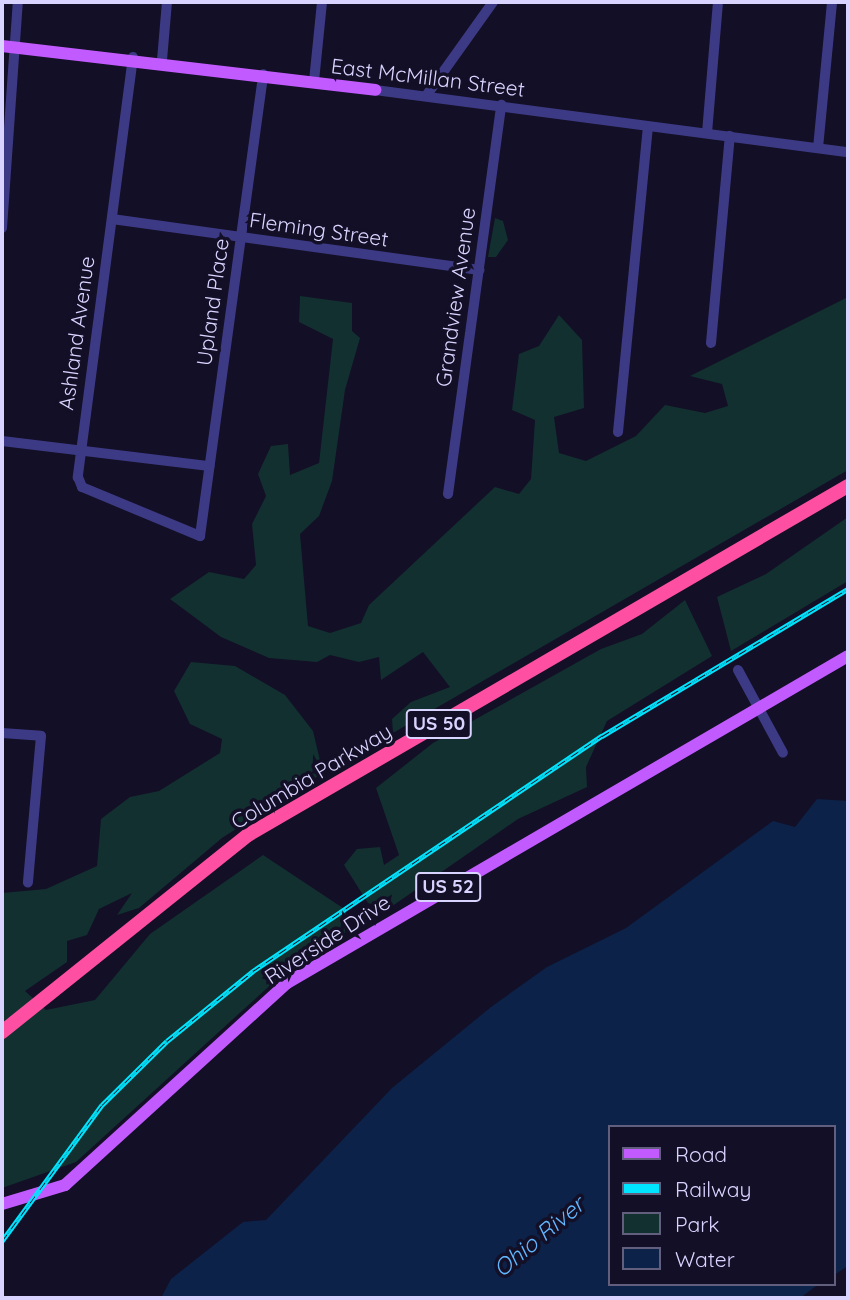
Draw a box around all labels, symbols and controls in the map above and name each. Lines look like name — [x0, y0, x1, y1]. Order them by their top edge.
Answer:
street label: East McMillan Street — [330, 53, 526, 101]
street label: Grandview Avenue — [430, 206, 480, 388]
street label: Fleming Street — [248, 207, 390, 251]
street label: Upland Place — [191, 237, 233, 367]
street label: Ashland Avenue — [53, 254, 99, 412]
road number: US 50 — [406, 708, 472, 740]
street label: Columbia Parkway — [226, 718, 396, 834]
road number: US 52 — [415, 872, 481, 902]
street label: Riverside Drive — [259, 889, 395, 989]
legend — [608, 1125, 836, 1286]
text: Road — [675, 1141, 727, 1167]
text: Railway — [675, 1176, 751, 1202]
water label: Ohio River — [488, 1191, 590, 1283]
text: Park — [675, 1211, 719, 1237]
text: Water — [675, 1246, 735, 1272]

